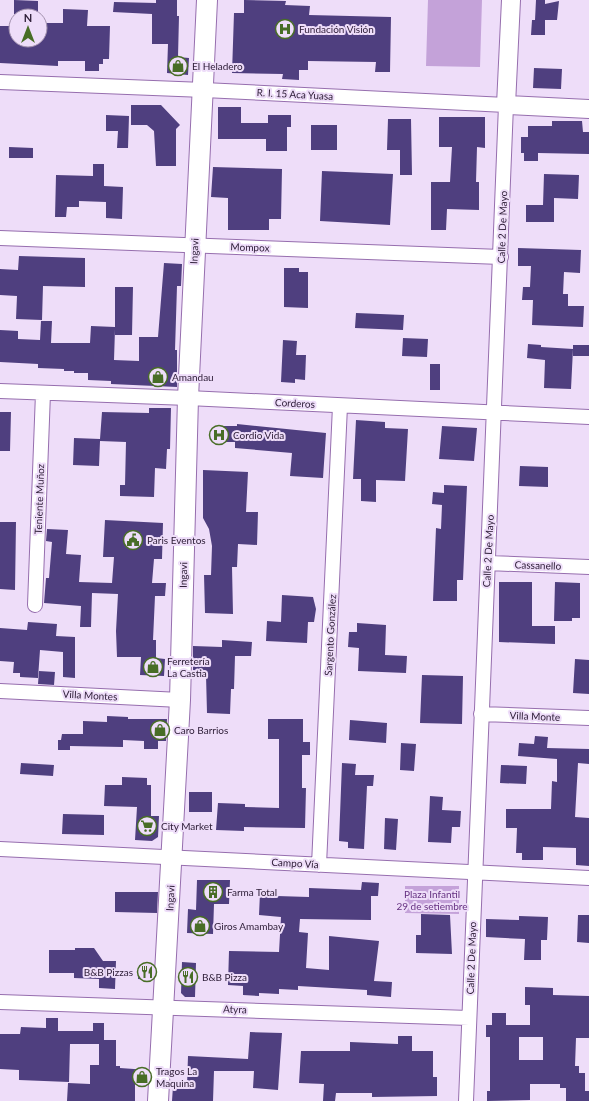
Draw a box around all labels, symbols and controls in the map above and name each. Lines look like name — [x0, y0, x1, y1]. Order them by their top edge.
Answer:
north arrow — [8, 8, 48, 48]
text: N — [24, 11, 32, 24]
hospital icon: Fundación Visión — [274, 18, 296, 40]
place label: Fundación Visión — [299, 23, 374, 35]
shop icon: El Heladero — [167, 55, 189, 77]
place label: El Heladero — [192, 60, 243, 72]
street label: R. I. 15 Aca Yuasa — [256, 86, 334, 102]
street label: Calle 2 De Mayo — [495, 190, 509, 263]
street label: Ingavi — [187, 238, 201, 264]
street label: Mompox — [230, 240, 270, 254]
shop icon: Amandau — [147, 366, 169, 388]
place label: Amandau — [172, 371, 214, 383]
street label: Corderos — [275, 396, 315, 410]
hospital icon: Cordio Vida — [208, 424, 230, 446]
place label: Cordio Vida — [233, 429, 284, 441]
street label: Teniente Muñoz — [32, 463, 46, 534]
street label: Calle 2 De Mayo — [480, 514, 496, 588]
public building icon: Paris Eventos — [122, 529, 144, 551]
place label: Paris Eventos — [147, 534, 206, 546]
street label: Cassanello — [515, 558, 562, 572]
street label: Ingavi — [177, 562, 189, 588]
street label: Sargento González — [322, 593, 338, 676]
place label: Ferretería La Castia — [167, 655, 210, 679]
shop icon: Ferretería La Castia — [142, 656, 164, 678]
street label: Villa Montes — [62, 688, 118, 702]
street label: Villa Monte — [510, 709, 560, 723]
shop icon: Caro Barrios — [149, 719, 171, 741]
place label: Caro Barrios — [174, 724, 228, 736]
supermarket icon: City Market — [136, 815, 158, 837]
place label: City Market — [161, 820, 213, 832]
street label: Campo Vía — [271, 856, 319, 870]
building icon: Farma Total — [202, 881, 224, 903]
street label: Ingavi — [163, 885, 177, 911]
place label: Farma Total — [227, 886, 277, 898]
park label: Plaza Infantil 29 de setiembre — [396, 888, 468, 912]
shop icon: Giros Amambay — [189, 915, 211, 937]
place label: Giros Amambay — [214, 920, 284, 932]
street label: Calle 2 De Mayo — [464, 921, 478, 994]
restaurant icon: B&B Pizzas — [136, 961, 158, 983]
place label: B&B Pizzas — [84, 966, 133, 978]
restaurant icon: B&B Pizza — [177, 966, 199, 988]
place label: B&B Pizza — [202, 971, 247, 983]
street label: Atyra — [223, 1003, 247, 1015]
place label: Tragos La Maquina — [156, 1065, 197, 1089]
shop icon: Tragos La Maquina — [131, 1066, 153, 1088]

